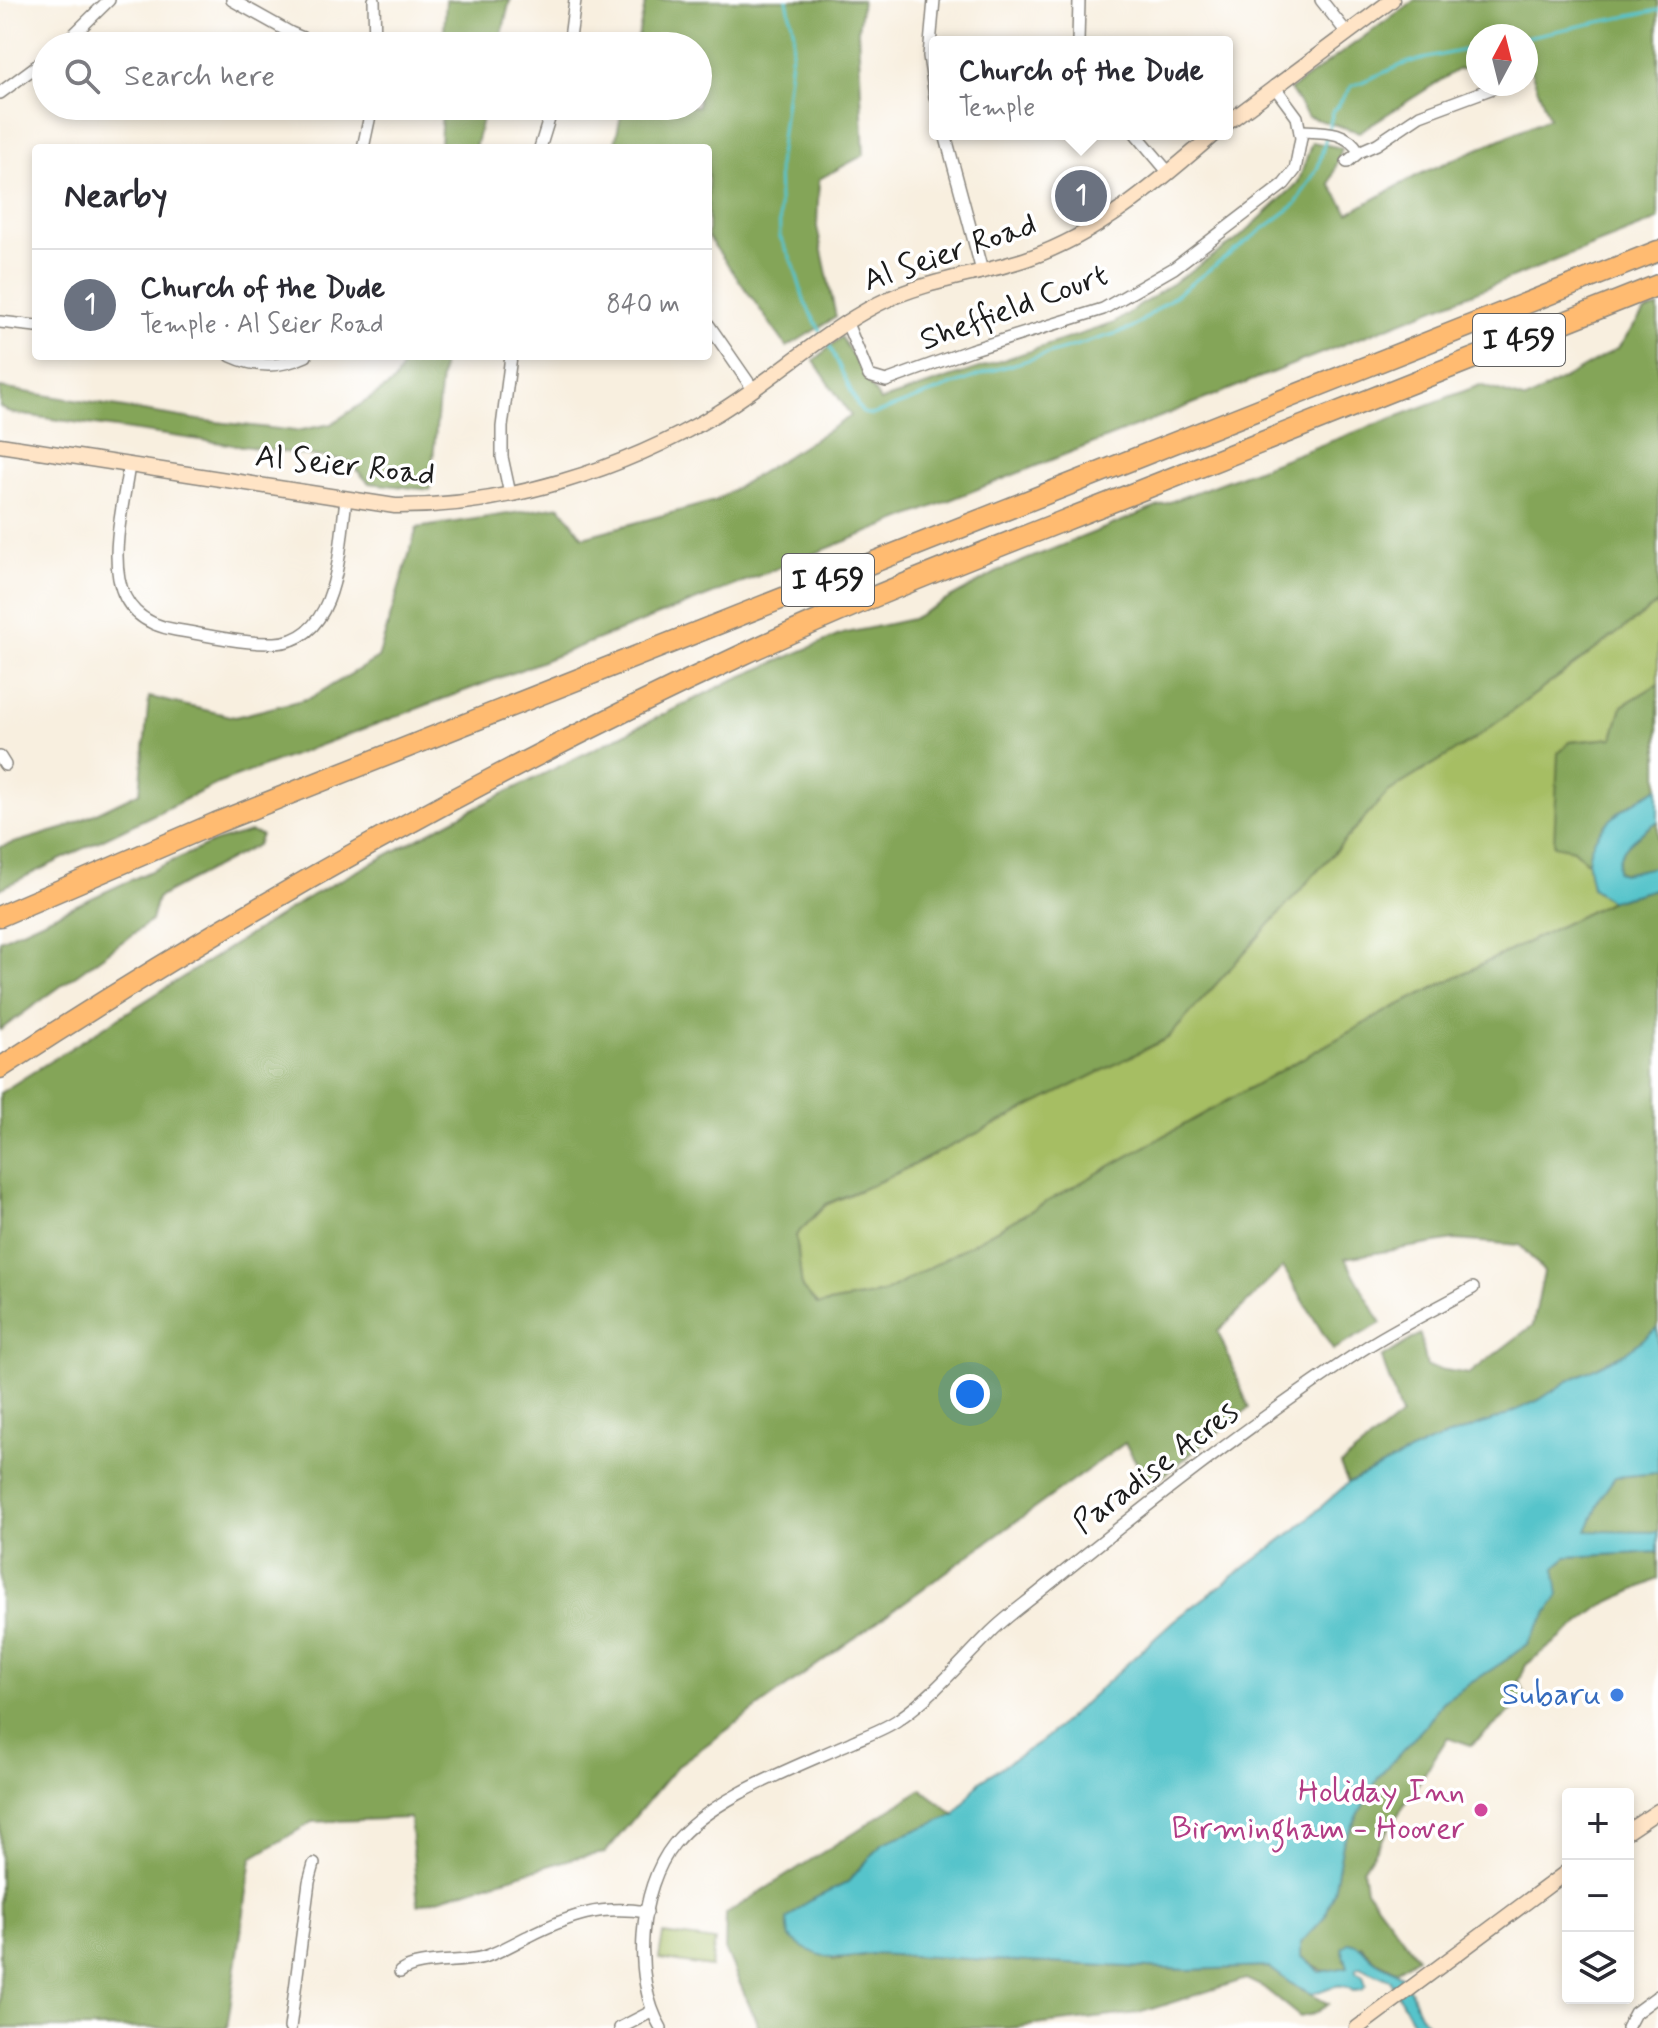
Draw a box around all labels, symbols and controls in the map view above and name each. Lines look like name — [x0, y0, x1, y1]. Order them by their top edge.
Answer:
north arrow — [1466, 24, 1538, 96]
search box — [32, 32, 712, 120]
popup — [929, 36, 1233, 140]
text: Church of the Dude — [958, 52, 1204, 91]
icon: search — [60, 54, 104, 98]
text: Search here — [124, 57, 275, 96]
text: Temple — [958, 91, 1035, 125]
pin: 1 — [1055, 166, 1107, 226]
text: Nearby — [64, 174, 168, 219]
street label: Al Seier Road — [858, 204, 1042, 302]
street label: Sheffield Court — [914, 255, 1114, 361]
text: Church of the Dude — [140, 269, 385, 308]
text: 1 — [84, 288, 96, 322]
text: 840 m — [606, 288, 680, 322]
text: Temple · Al Seier Road — [140, 308, 384, 342]
road number: I 459 — [1473, 314, 1565, 366]
street label: Al Seier Road — [253, 436, 437, 496]
road number: I 459 — [782, 554, 874, 606]
your location — [950, 1374, 990, 1414]
street label: Paradise Acres — [1065, 1392, 1247, 1544]
place label: Subaru — [1502, 1674, 1601, 1716]
marker: Subaru — [1608, 1686, 1626, 1704]
place label: Holiday Inn Birmingham - Hoover — [1172, 1771, 1465, 1853]
map controls — [1562, 1788, 1634, 2004]
button: + — [1562, 1788, 1634, 1860]
marker: Holiday Inn Birmingham - Hoover — [1472, 1801, 1490, 1819]
button: − — [1562, 1860, 1634, 1932]
button: layers — [1562, 1932, 1634, 2004]

